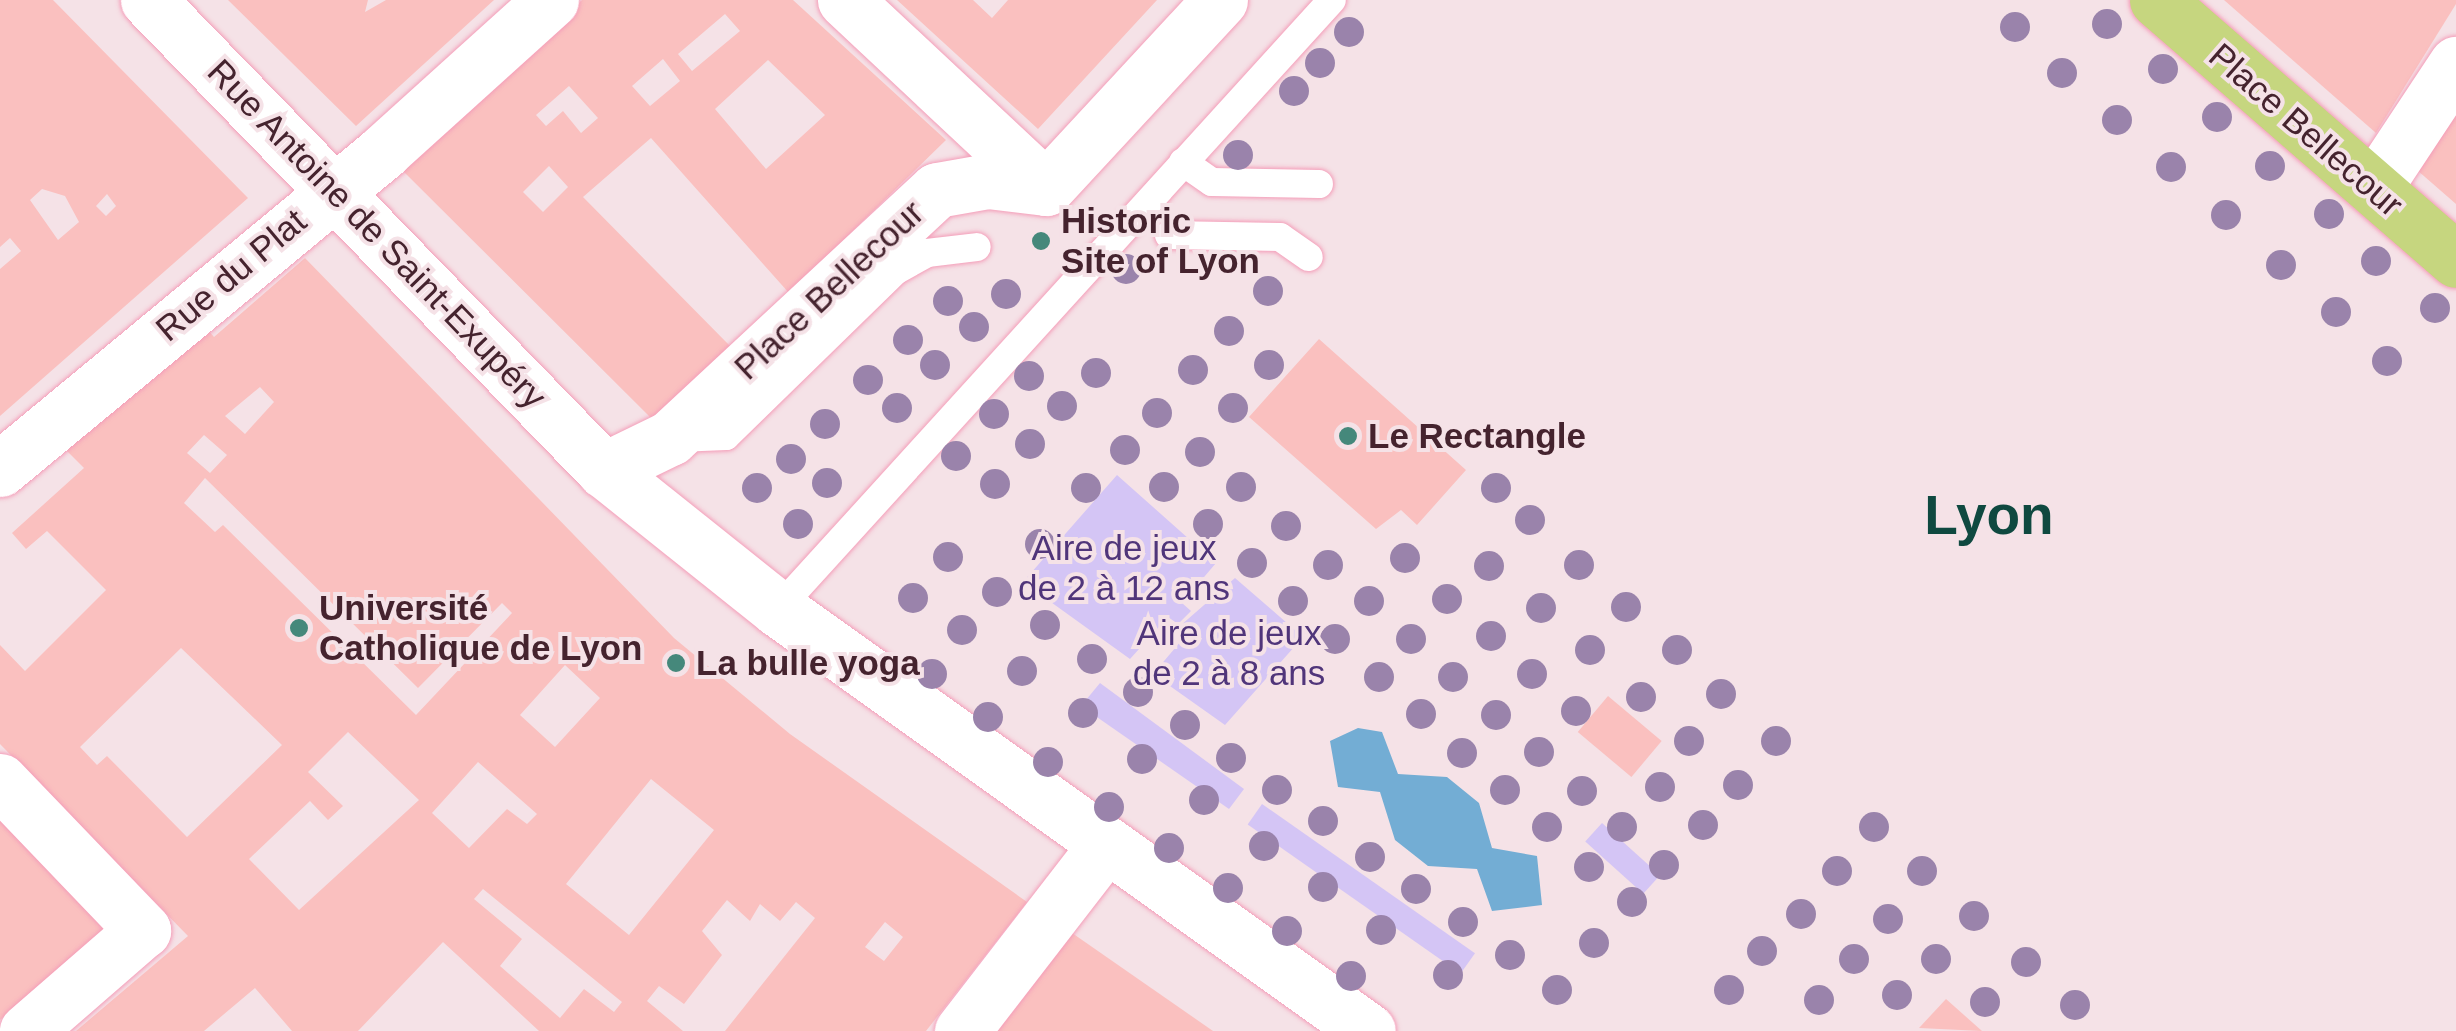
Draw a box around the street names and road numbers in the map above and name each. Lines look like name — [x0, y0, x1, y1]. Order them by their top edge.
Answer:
street label: Place Bellecour — [2200, 34, 2412, 226]
street label: Rue Antoine de Saint-Exupéry — [198, 50, 556, 418]
street label: Place Bellecour — [726, 192, 932, 388]
street label: Rue du Plat — [147, 200, 315, 350]

